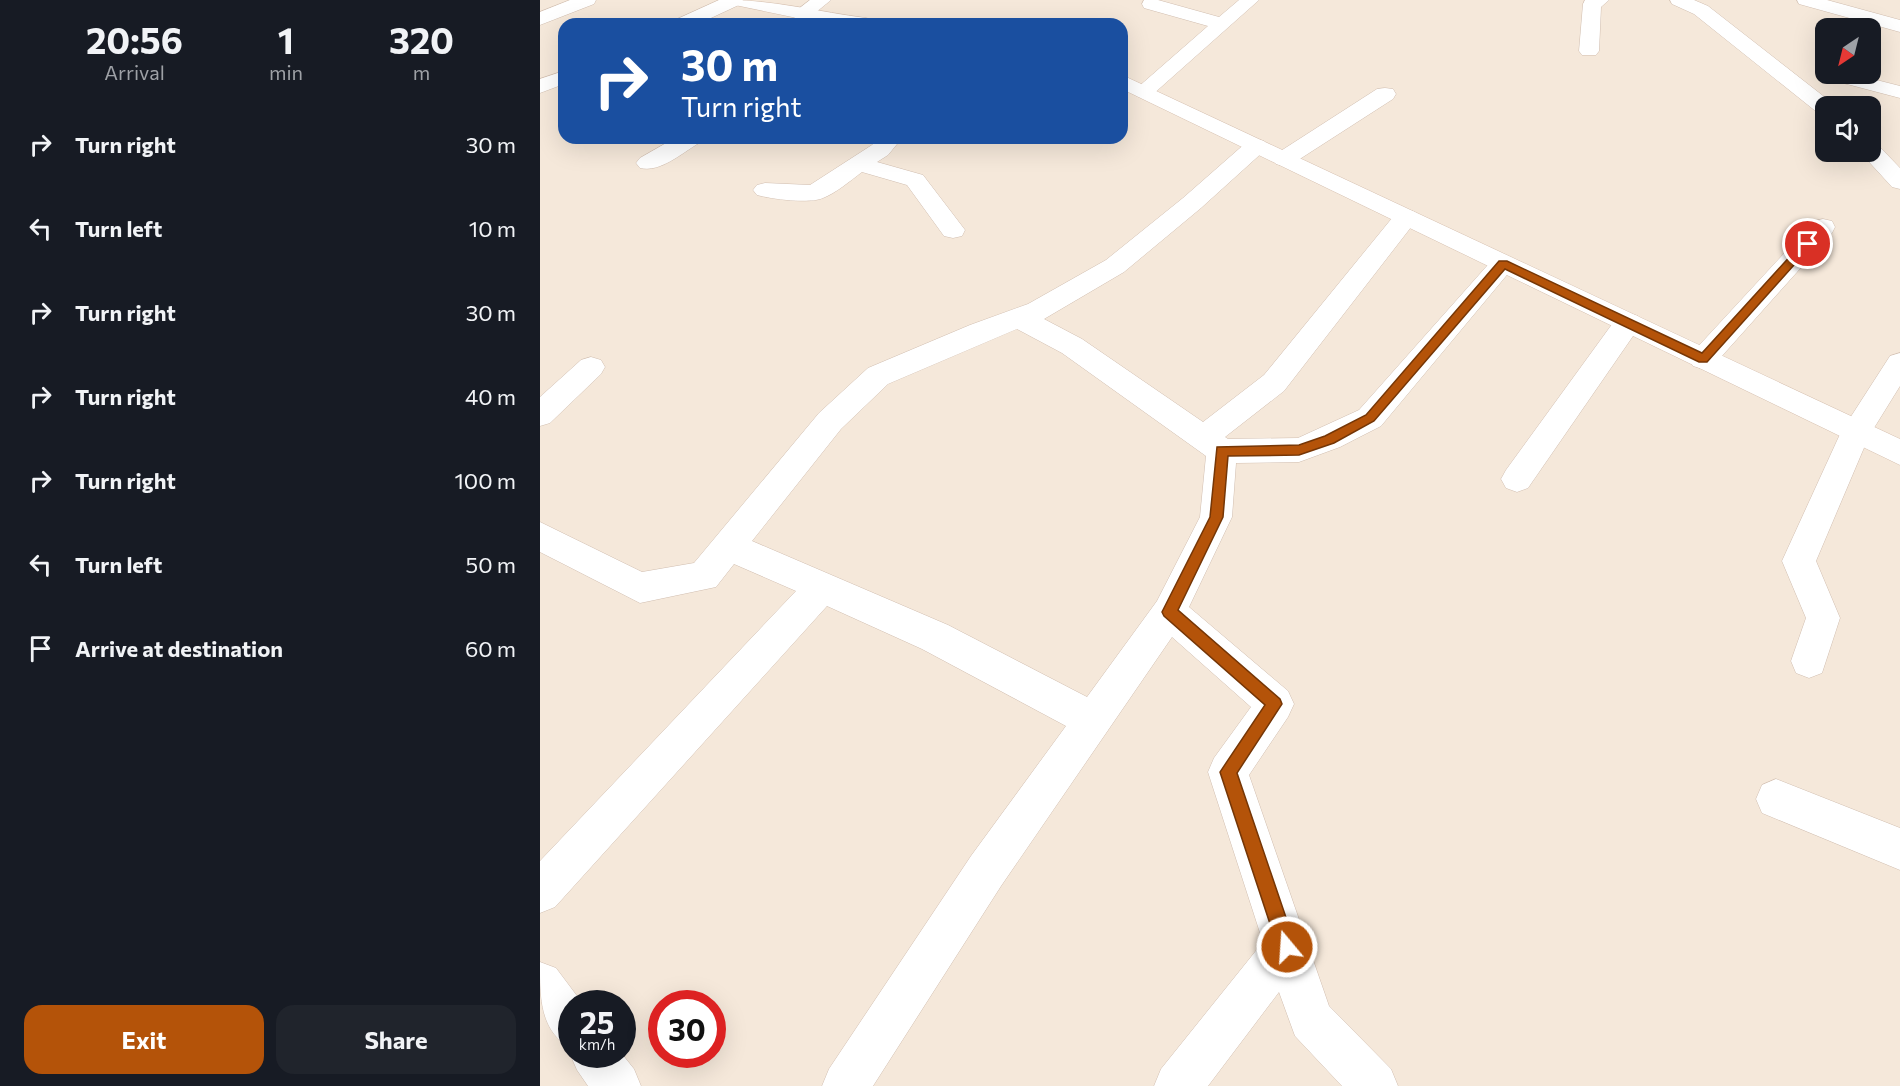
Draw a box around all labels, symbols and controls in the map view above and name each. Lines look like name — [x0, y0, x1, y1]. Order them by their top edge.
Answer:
text: 20:56 — [86, 17, 183, 61]
text: 1 — [278, 17, 294, 61]
text: 320 — [389, 17, 454, 61]
north arrow — [1815, 18, 1881, 84]
map controls — [1815, 18, 1881, 162]
text: 30 m — [681, 38, 778, 90]
icon: right — [582, 42, 660, 120]
text: Arrival — [104, 60, 165, 84]
text: min — [269, 60, 303, 84]
text: m — [413, 60, 430, 84]
text: Turn right — [681, 90, 801, 123]
button: sound — [1815, 96, 1881, 162]
icon: right — [24, 128, 57, 161]
text: Turn right — [75, 131, 176, 158]
text: 30 m — [466, 131, 516, 158]
icon: left — [24, 212, 57, 245]
text: Turn left — [75, 215, 162, 242]
text: 10 m — [469, 215, 516, 242]
pin — [1782, 218, 1833, 269]
icon: arrive — [1791, 227, 1824, 260]
icon: right — [24, 296, 57, 329]
text: Turn right — [75, 299, 176, 326]
text: 30 m — [466, 299, 516, 326]
icon: right — [24, 380, 57, 413]
text: Turn right — [75, 383, 176, 410]
text: 40 m — [465, 383, 516, 410]
icon: right — [24, 464, 57, 497]
text: Turn right — [75, 467, 176, 494]
text: 100 m — [454, 467, 516, 494]
icon: left — [24, 548, 57, 581]
text: Turn left — [75, 551, 162, 578]
text: 50 m — [466, 551, 516, 578]
icon: arrive — [24, 632, 57, 665]
text: Arrive at destination — [75, 635, 283, 662]
text: 60 m — [465, 635, 516, 662]
position arrow — [1255, 915, 1319, 979]
speed limit sign: 30 — [648, 990, 726, 1068]
text: 25 — [580, 1003, 614, 1040]
button: Exit — [24, 1005, 264, 1074]
button: Share — [276, 1005, 516, 1074]
text: km/h — [579, 1035, 615, 1053]

